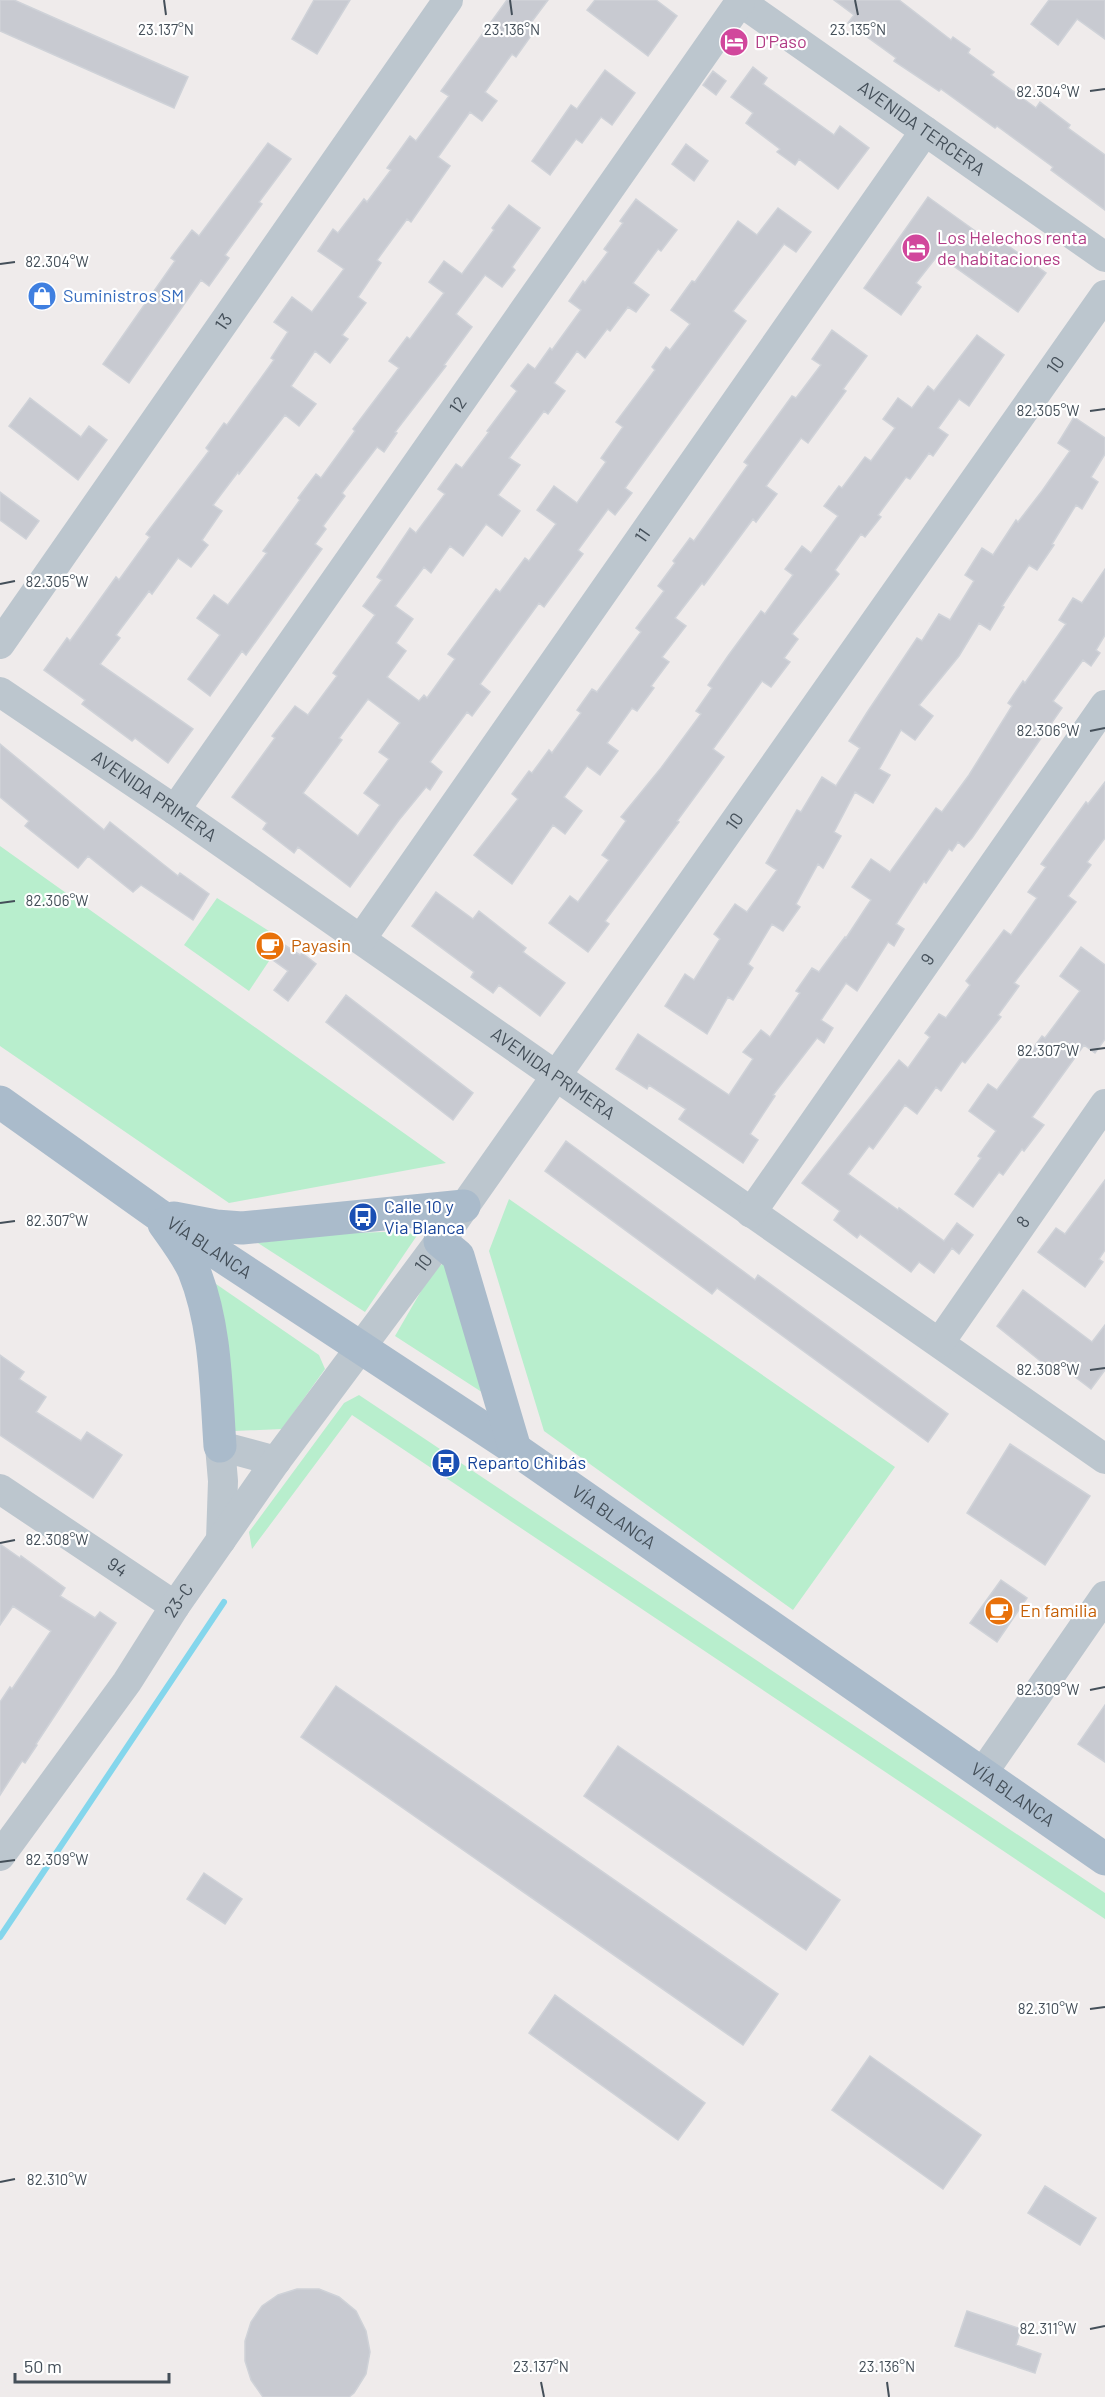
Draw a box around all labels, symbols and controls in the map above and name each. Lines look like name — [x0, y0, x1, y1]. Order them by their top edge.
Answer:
text: 23.137°N — [138, 20, 194, 38]
text: 23.136°N — [484, 20, 540, 38]
text: 23.135°N — [830, 20, 886, 38]
hotel icon: D'Paso — [718, 26, 750, 58]
place label: D'Paso — [755, 30, 807, 52]
street label: AVENIDA TERCERA — [854, 76, 990, 180]
text: 82.304°W — [1016, 82, 1080, 100]
place label: Los Helechos renta de habitaciones — [937, 226, 1087, 269]
hotel icon: Los Helechos renta de habitaciones — [900, 232, 932, 264]
text: 82.304°W — [25, 252, 89, 270]
shop icon: Suministros SM — [26, 280, 58, 312]
place label: Suministros SM — [63, 284, 184, 306]
street label: 13 — [210, 309, 237, 334]
street label: 10 — [1041, 352, 1069, 378]
street label: 12 — [444, 392, 471, 417]
text: 82.305°W — [1017, 401, 1079, 419]
street label: 11 — [629, 523, 654, 546]
text: 82.305°W — [26, 572, 88, 590]
text: 82.306°W — [1017, 721, 1079, 739]
street label: AVENIDA PRIMERA — [88, 745, 221, 846]
street label: 10 — [720, 808, 748, 834]
text: 82.306°W — [26, 891, 88, 909]
cafe icon: Payasin — [254, 930, 286, 962]
place label: Payasin — [291, 934, 351, 956]
street label: 9 — [915, 949, 939, 969]
street label: AVENIDA PRIMERA — [487, 1022, 620, 1124]
text: 82.307°W — [1017, 1041, 1079, 1059]
place label: Calle 10 y Via Blanca — [384, 1195, 465, 1238]
bus stop icon: Calle 10 y Via Blanca — [347, 1201, 379, 1233]
text: 82.307°W — [26, 1211, 88, 1229]
street label: VÍA BLANCA — [163, 1211, 256, 1283]
street label: 8 — [1011, 1211, 1034, 1232]
street label: 10 — [409, 1249, 437, 1276]
text: 82.308°W — [1017, 1360, 1079, 1378]
bus stop icon: Reparto Chibás — [430, 1447, 462, 1479]
place label: Reparto Chibás — [467, 1451, 586, 1473]
street label: VÍA BLANCA — [568, 1480, 660, 1553]
text: 82.308°W — [26, 1530, 88, 1548]
street label: 94 — [104, 1552, 132, 1581]
street label: 23-C — [159, 1579, 198, 1621]
cafe icon: En familia — [983, 1595, 1015, 1627]
place label: En familia — [1020, 1599, 1097, 1621]
text: 82.309°W — [1017, 1680, 1079, 1698]
street label: VÍA BLANCA — [967, 1757, 1059, 1831]
text: 82.309°W — [26, 1850, 88, 1868]
text: 82.310°W — [1018, 1999, 1078, 2017]
text: 82.310°W — [27, 2170, 87, 2188]
text: 82.311°W — [1019, 2319, 1077, 2337]
scale bar — [15, 2346, 170, 2384]
text: 50 m — [24, 2355, 62, 2377]
text: 23.137°N — [513, 2357, 569, 2375]
text: 23.136°N — [859, 2357, 915, 2375]

